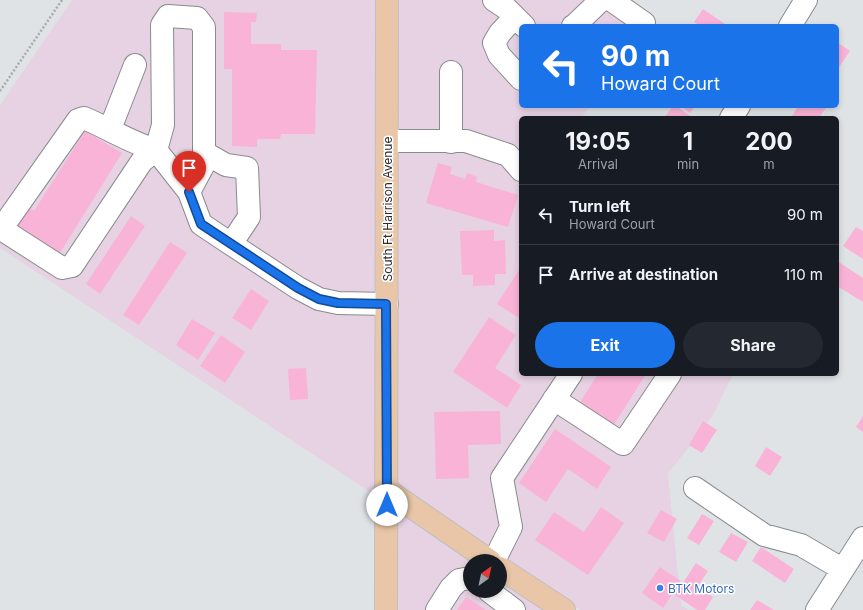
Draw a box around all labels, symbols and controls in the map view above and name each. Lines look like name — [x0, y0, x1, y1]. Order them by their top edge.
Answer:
text: 90 m — [601, 39, 670, 73]
icon: left — [535, 40, 587, 92]
text: Howard Court — [601, 73, 720, 94]
text: 19:05 — [565, 127, 631, 156]
text: 1 — [683, 127, 693, 156]
text: 200 — [745, 127, 793, 156]
street label: South Ft Harrison Avenue — [380, 137, 395, 281]
pin — [172, 151, 206, 192]
text: Arrival — [578, 156, 618, 172]
text: min — [677, 156, 699, 172]
text: m — [763, 156, 775, 172]
icon: arrive — [178, 157, 200, 179]
text: Turn left — [569, 197, 630, 216]
icon: left — [535, 204, 557, 226]
text: 90 m — [787, 205, 823, 224]
text: Howard Court — [569, 216, 655, 232]
icon: arrive — [535, 264, 557, 286]
text: Arrive at destination — [569, 265, 718, 284]
text: 110 m — [784, 265, 823, 284]
button: Exit — [535, 322, 675, 368]
button: Share — [683, 322, 823, 368]
position arrow — [366, 484, 408, 526]
north arrow — [463, 554, 507, 598]
map controls — [463, 554, 507, 598]
place label: BTK Motors — [668, 581, 734, 596]
marker: BTK Motors — [655, 583, 665, 593]

